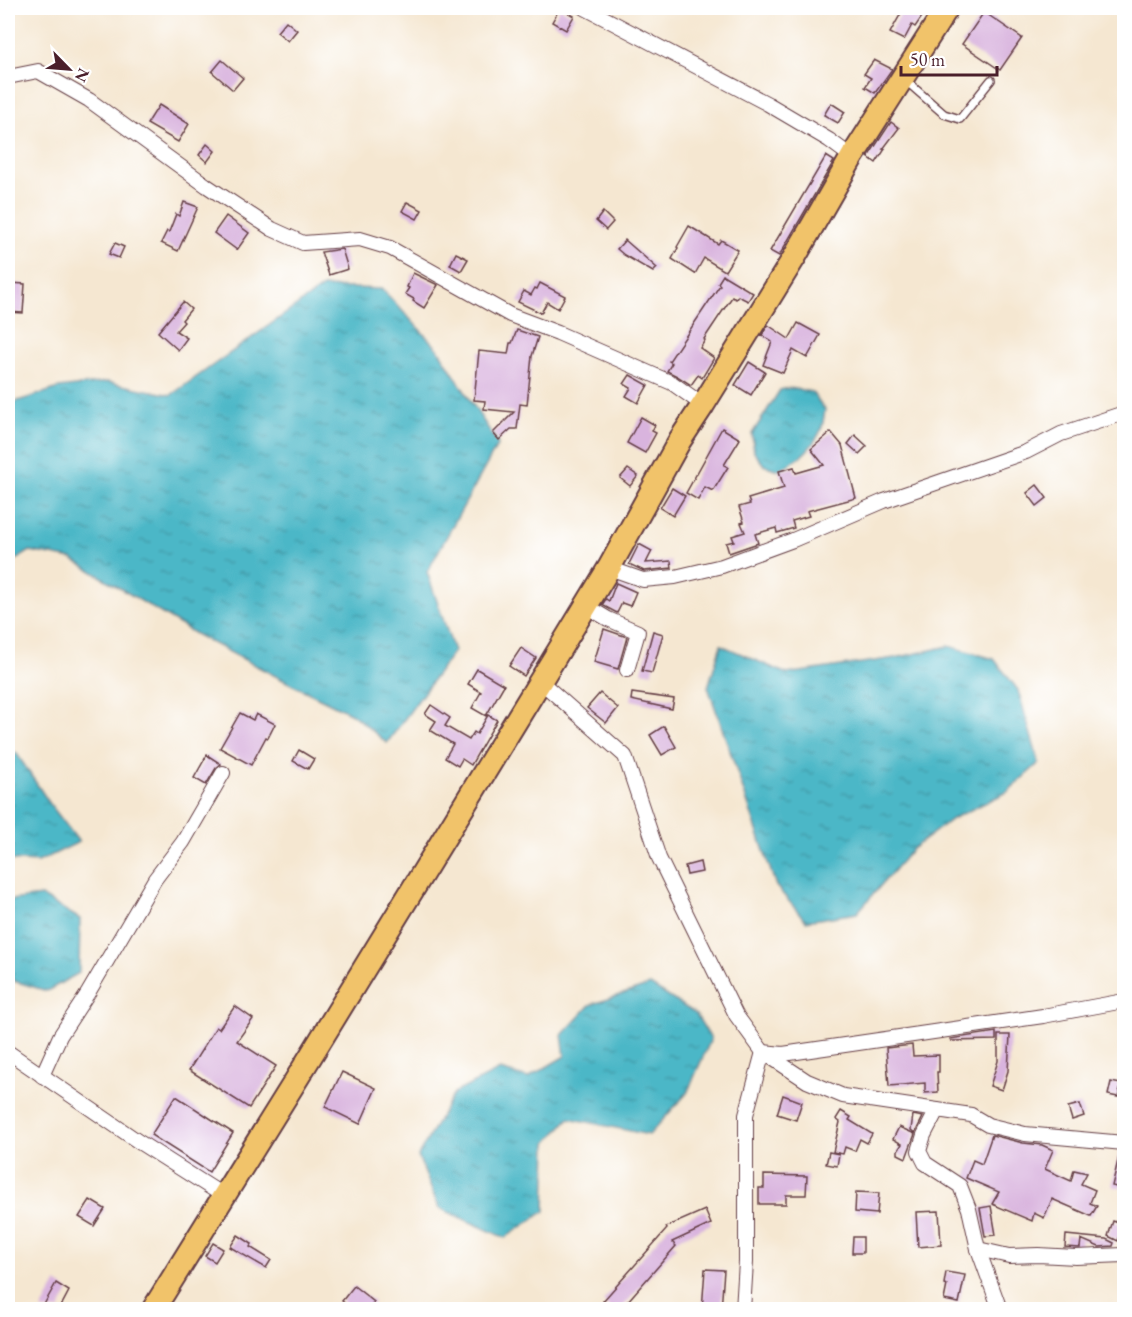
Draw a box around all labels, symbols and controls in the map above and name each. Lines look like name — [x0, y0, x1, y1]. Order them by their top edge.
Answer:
north arrow — [39, 39, 99, 99]
scale bar — [901, 39, 997, 77]
text: 50 m — [910, 48, 945, 71]
text: N — [70, 65, 94, 85]

